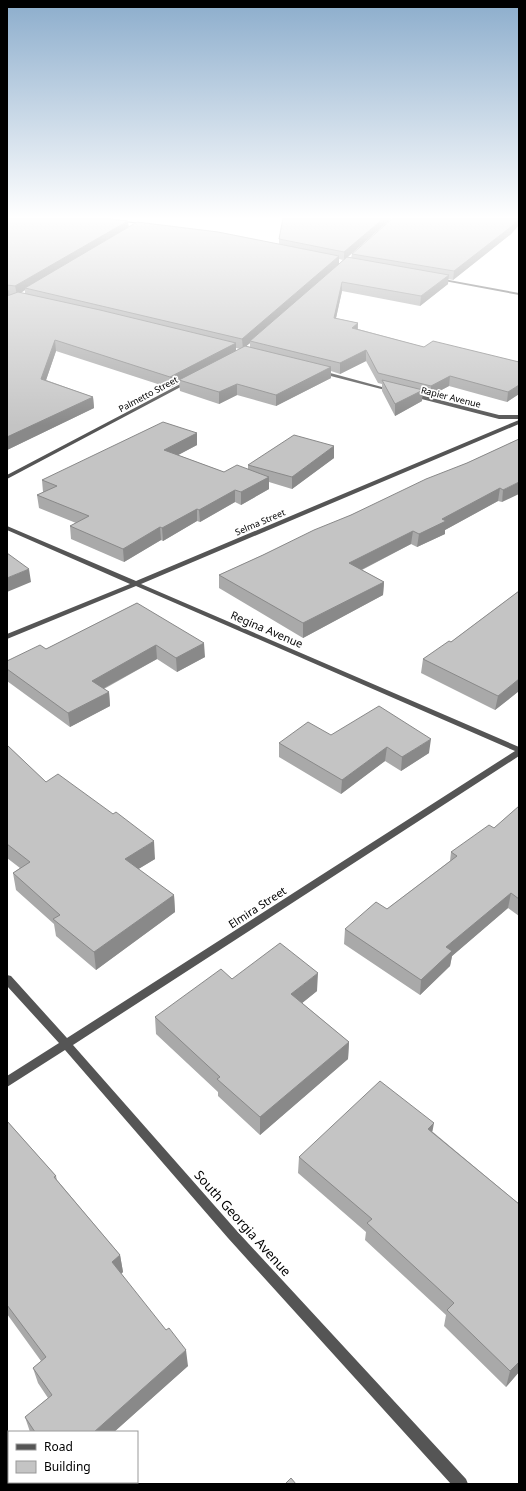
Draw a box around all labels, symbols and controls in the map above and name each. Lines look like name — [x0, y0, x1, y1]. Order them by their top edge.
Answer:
street label: Palmetto Street — [116, 372, 181, 415]
street label: Rapier Avenue — [420, 383, 482, 411]
street label: Selma Street — [233, 505, 288, 538]
street label: Regina Avenue — [229, 607, 305, 651]
street label: Elmira Street — [225, 883, 289, 931]
street label: South Georgia Avenue — [191, 1166, 295, 1280]
legend — [8, 1431, 138, 1483]
text: Road — [44, 1438, 73, 1455]
text: Building — [44, 1458, 91, 1475]

